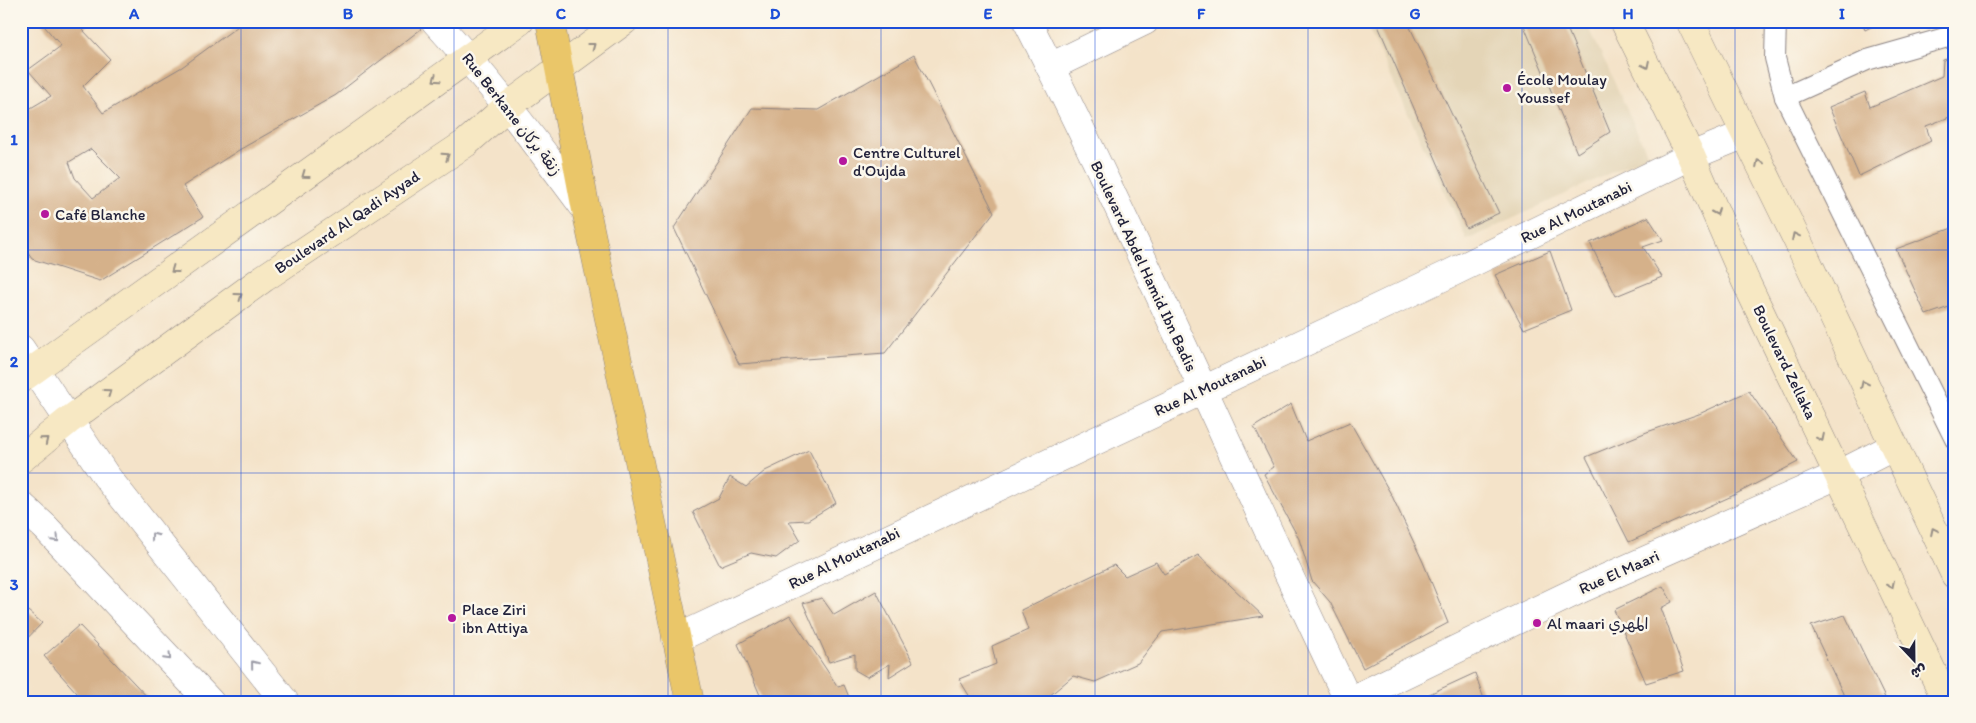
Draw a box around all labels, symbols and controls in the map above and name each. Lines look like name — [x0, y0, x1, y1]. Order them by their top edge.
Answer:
text: A — [128, 4, 140, 23]
text: B — [343, 4, 354, 23]
text: C — [556, 4, 567, 23]
text: D — [770, 4, 781, 23]
text: E — [984, 4, 993, 23]
text: F — [1197, 4, 1206, 23]
text: G — [1409, 4, 1421, 23]
text: H — [1622, 4, 1634, 23]
text: I — [1839, 4, 1845, 23]
one-way arrow — [586, 43, 595, 51]
street label: Rue Berkane زنقة بركان — [458, 49, 566, 179]
one-way arrow — [1640, 60, 1650, 69]
place label: École Moulay Youssef — [1517, 70, 1607, 107]
one-way arrow — [433, 73, 442, 82]
marker: École Moulay Youssef — [1501, 82, 1513, 94]
text: 1 — [10, 130, 18, 149]
place label: Centre Culturel d'Oujda — [853, 143, 961, 180]
one-way arrow — [440, 153, 449, 162]
marker: Centre Culturel d'Oujda — [837, 155, 849, 167]
street label: Boulevard Abdel Hamid Ibn Badis — [1087, 158, 1201, 374]
one-way arrow — [1755, 159, 1765, 168]
street label: Boulevard Al Qadi Ayyad — [271, 166, 423, 278]
one-way arrow — [301, 169, 311, 178]
street label: Rue Al Moutanabi — [1517, 177, 1635, 247]
place label: Café Blanche — [55, 205, 146, 224]
one-way arrow — [1709, 207, 1720, 216]
marker: Café Blanche — [39, 208, 51, 220]
one-way arrow — [1791, 233, 1801, 242]
one-way arrow — [170, 264, 180, 273]
one-way arrow — [233, 294, 242, 302]
street label: Boulevard Zellaka — [1749, 302, 1821, 423]
text: 2 — [10, 352, 19, 371]
street label: Rue Al Moutanabi — [1151, 352, 1269, 420]
one-way arrow — [1860, 380, 1870, 389]
one-way arrow — [102, 390, 111, 398]
one-way arrow — [1815, 433, 1825, 442]
one-way arrow — [39, 438, 48, 446]
street label: Rue Al Moutanabi — [785, 523, 903, 593]
one-way arrow — [1930, 527, 1940, 536]
one-way arrow — [50, 533, 59, 542]
one-way arrow — [151, 533, 159, 542]
street label: Rue El Maari — [1576, 546, 1662, 598]
text: 3 — [10, 575, 19, 594]
one-way arrow — [1885, 580, 1895, 589]
place label: Place Ziri ibn Attiya — [462, 600, 529, 637]
marker: Place Ziri ibn Attiya — [446, 612, 458, 624]
place label: Al maari المهري — [1547, 614, 1648, 635]
marker: Al maari المهري — [1531, 617, 1543, 629]
north arrow — [1888, 636, 1938, 686]
one-way arrow — [162, 651, 171, 660]
one-way arrow — [252, 661, 260, 670]
text: ش — [1908, 661, 1929, 682]

